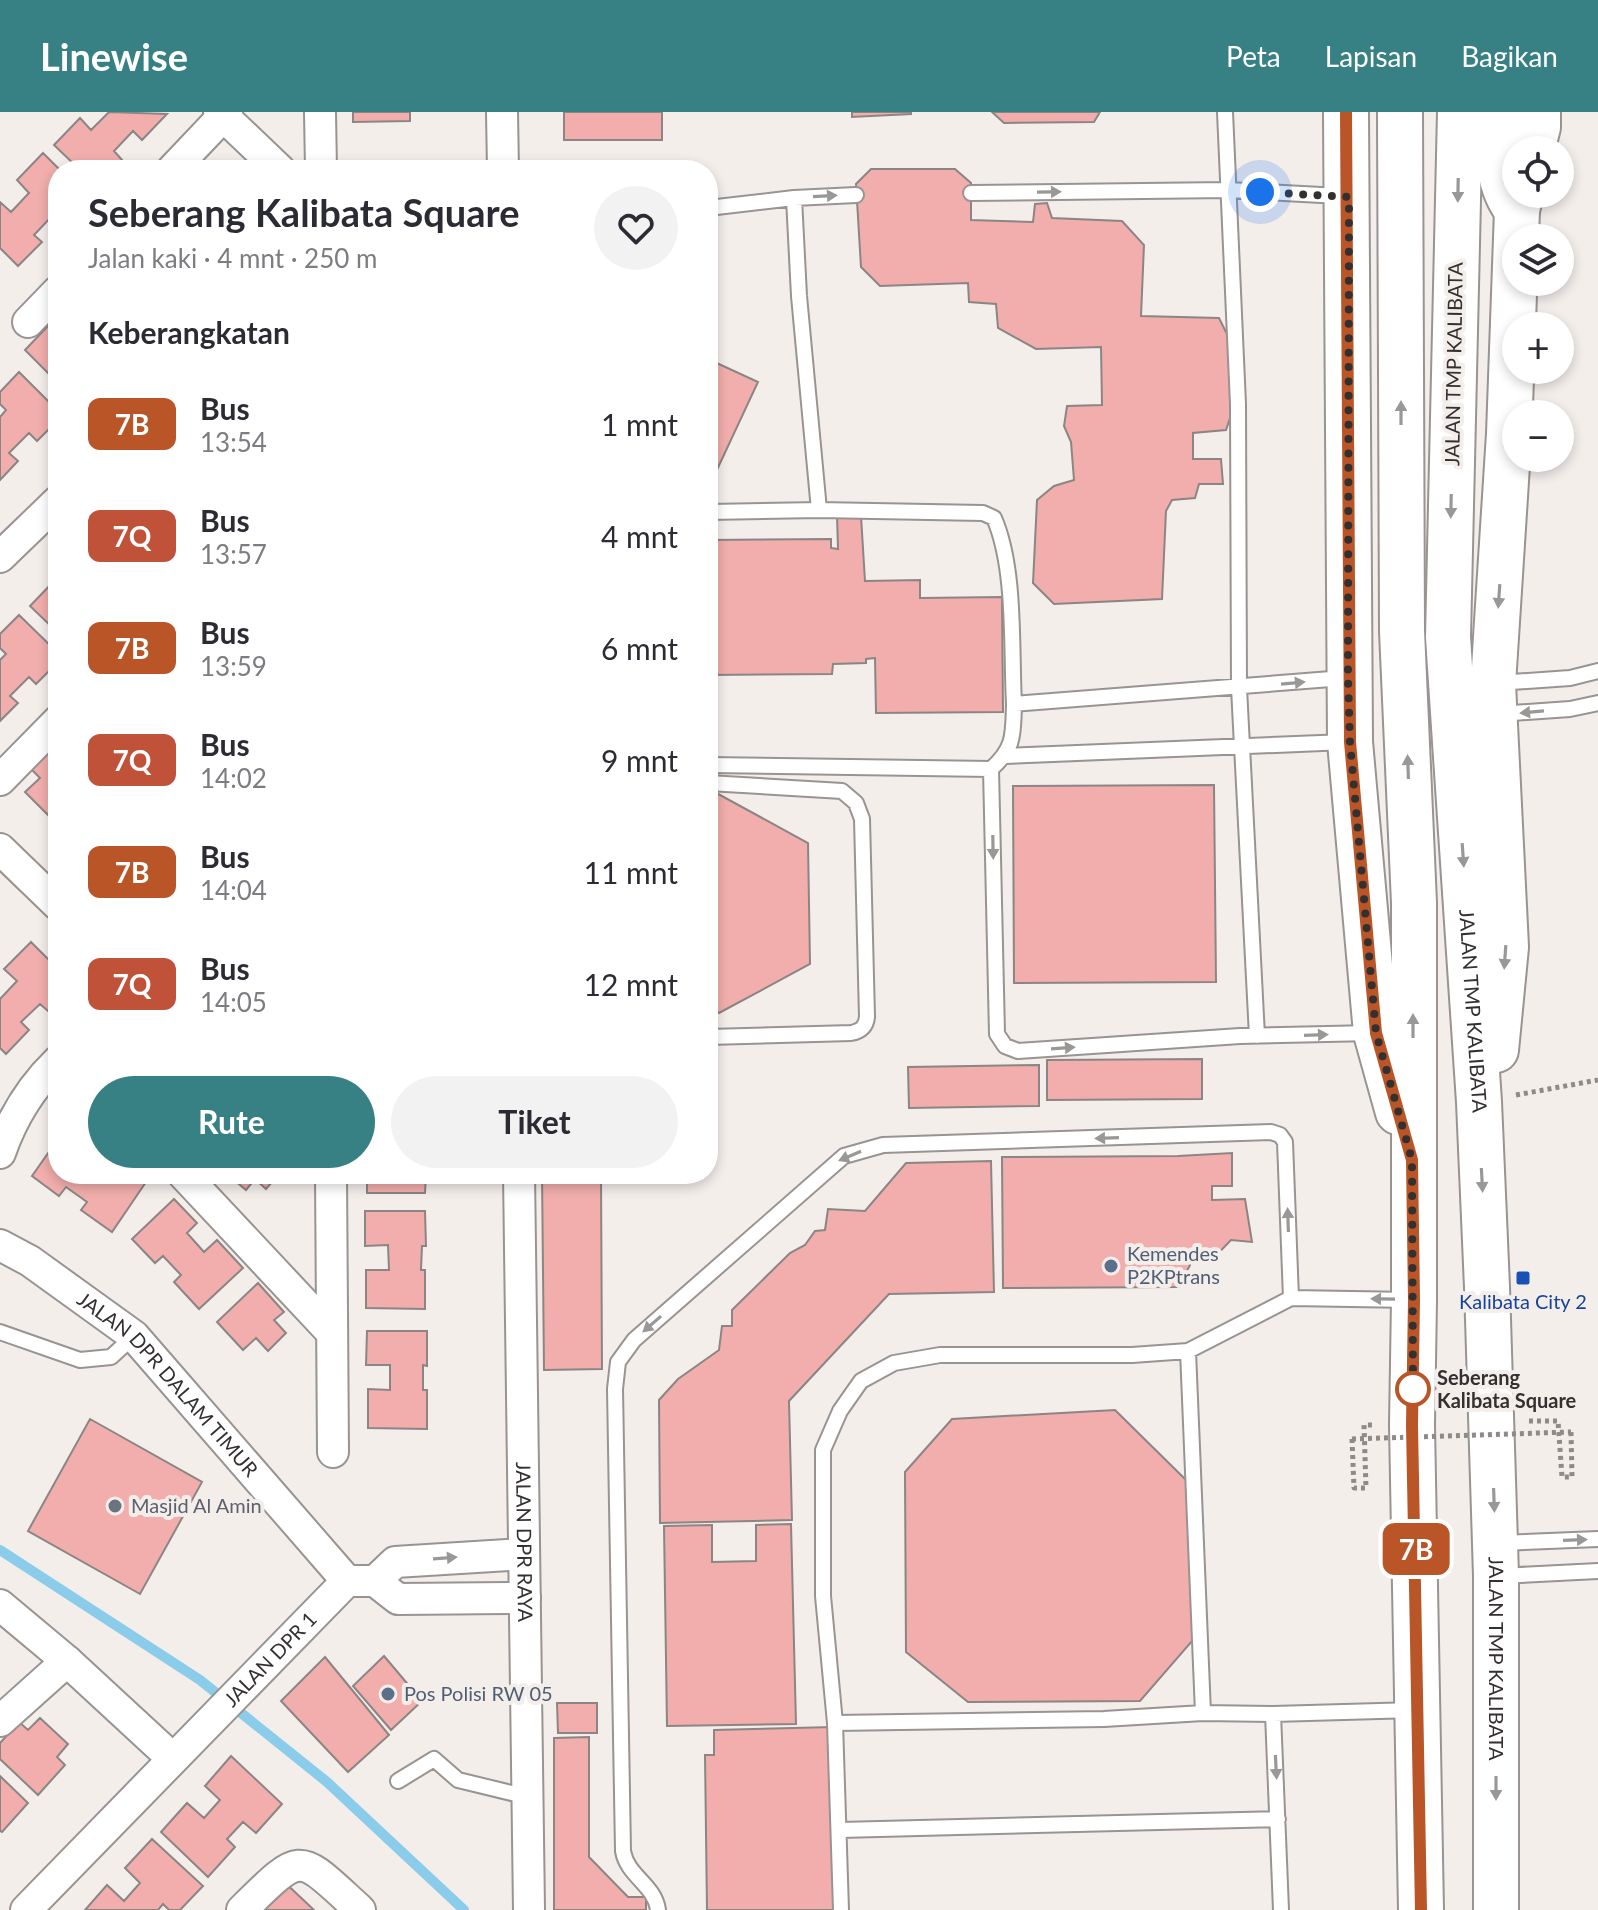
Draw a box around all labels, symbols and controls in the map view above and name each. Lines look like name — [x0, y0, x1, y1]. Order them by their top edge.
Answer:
text: Linewise — [40, 33, 188, 79]
text: Peta — [1226, 39, 1281, 73]
text: Lapisan — [1325, 39, 1417, 73]
text: Bagikan — [1461, 39, 1558, 73]
map controls — [1502, 136, 1574, 472]
button: locate — [1502, 136, 1574, 208]
your location — [1240, 172, 1280, 212]
one-way arrow — [1452, 178, 1465, 203]
button: heart — [594, 186, 678, 270]
one-way arrow — [1037, 186, 1062, 198]
text: Seberang Kalibata Square — [88, 189, 519, 235]
one-way arrow — [813, 190, 838, 203]
button: layers — [1502, 224, 1574, 296]
text: Jalan kaki · 4 mnt · 250 m — [88, 242, 377, 274]
street label: JALAN TMP KALIBATA — [1439, 261, 1467, 466]
button: + — [1502, 312, 1574, 384]
text: Keberangkatan — [88, 314, 290, 350]
text: Bus — [200, 390, 250, 426]
one-way arrow — [1395, 400, 1407, 425]
button: − — [1502, 400, 1574, 472]
text: 1 mnt — [601, 406, 678, 442]
text: 7B — [115, 407, 149, 441]
text: 13:54 — [200, 426, 267, 458]
one-way arrow — [1445, 494, 1458, 519]
text: Bus — [200, 502, 250, 538]
text: 4 mnt — [601, 518, 678, 554]
text: 7Q — [113, 519, 151, 553]
text: 13:57 — [200, 538, 267, 570]
one-way arrow — [1492, 584, 1505, 609]
text: Bus — [200, 614, 250, 650]
text: 6 mnt — [601, 630, 678, 666]
text: 7B — [115, 631, 149, 665]
text: 13:59 — [200, 650, 267, 682]
one-way arrow — [1281, 676, 1306, 689]
one-way arrow — [1519, 706, 1544, 719]
text: Bus — [200, 726, 250, 762]
text: 9 mnt — [601, 742, 678, 778]
text: 7Q — [113, 743, 151, 777]
one-way arrow — [1401, 754, 1414, 779]
text: 14:02 — [200, 762, 267, 794]
one-way arrow — [986, 835, 999, 860]
text: Bus — [200, 838, 250, 874]
one-way arrow — [1457, 843, 1470, 868]
text: 11 mnt — [584, 854, 678, 890]
text: 7B — [115, 855, 149, 889]
text: 14:04 — [200, 874, 267, 906]
street label: JALAN TMP KALIBATA — [1455, 908, 1492, 1114]
one-way arrow — [1498, 945, 1511, 970]
text: Bus — [200, 950, 250, 986]
text: 12 mnt — [584, 966, 678, 1002]
text: 7Q — [113, 967, 151, 1001]
text: 14:05 — [200, 986, 267, 1018]
one-way arrow — [1407, 1013, 1419, 1038]
one-way arrow — [1304, 1028, 1329, 1041]
one-way arrow — [1051, 1041, 1076, 1054]
button: Rute — [88, 1076, 375, 1168]
button: Tiket — [391, 1076, 678, 1168]
one-way arrow — [1094, 1131, 1119, 1144]
one-way arrow — [838, 1150, 861, 1163]
one-way arrow — [1476, 1168, 1489, 1193]
one-way arrow — [1281, 1207, 1294, 1232]
place label: Kemendes P2KPtrans — [1127, 1241, 1220, 1288]
marker: Kemendes P2KPtrans — [1102, 1257, 1120, 1275]
marker: Kalibata City 2 — [1514, 1269, 1532, 1287]
street label: JALAN DPR DALAM TIMUR — [73, 1286, 264, 1481]
place label: Kalibata City 2 — [1459, 1289, 1587, 1313]
one-way arrow — [1370, 1293, 1395, 1305]
one-way arrow — [643, 1315, 663, 1332]
place label: Seberang Kalibata Square — [1437, 1365, 1577, 1412]
marker: Seberang Kalibata Square — [1396, 1372, 1430, 1406]
street label: JALAN DPR RAYA — [512, 1462, 538, 1623]
one-way arrow — [1488, 1488, 1500, 1513]
place label: Masjid Al Amin — [131, 1493, 262, 1517]
marker: Masjid Al Amin — [106, 1497, 124, 1515]
line badge: 7B — [1380, 1523, 1452, 1575]
text: 7B — [1399, 1532, 1433, 1566]
one-way arrow — [1563, 1534, 1588, 1547]
one-way arrow — [433, 1551, 458, 1564]
street label: JALAN TMP KALIBATA — [1484, 1556, 1509, 1761]
street label: JALAN DPR 1 — [218, 1607, 321, 1711]
place label: Pos Polisi RW 05 — [404, 1681, 553, 1705]
marker: Pos Polisi RW 05 — [379, 1685, 397, 1703]
one-way arrow — [1269, 1755, 1282, 1780]
one-way arrow — [1490, 1776, 1502, 1801]

